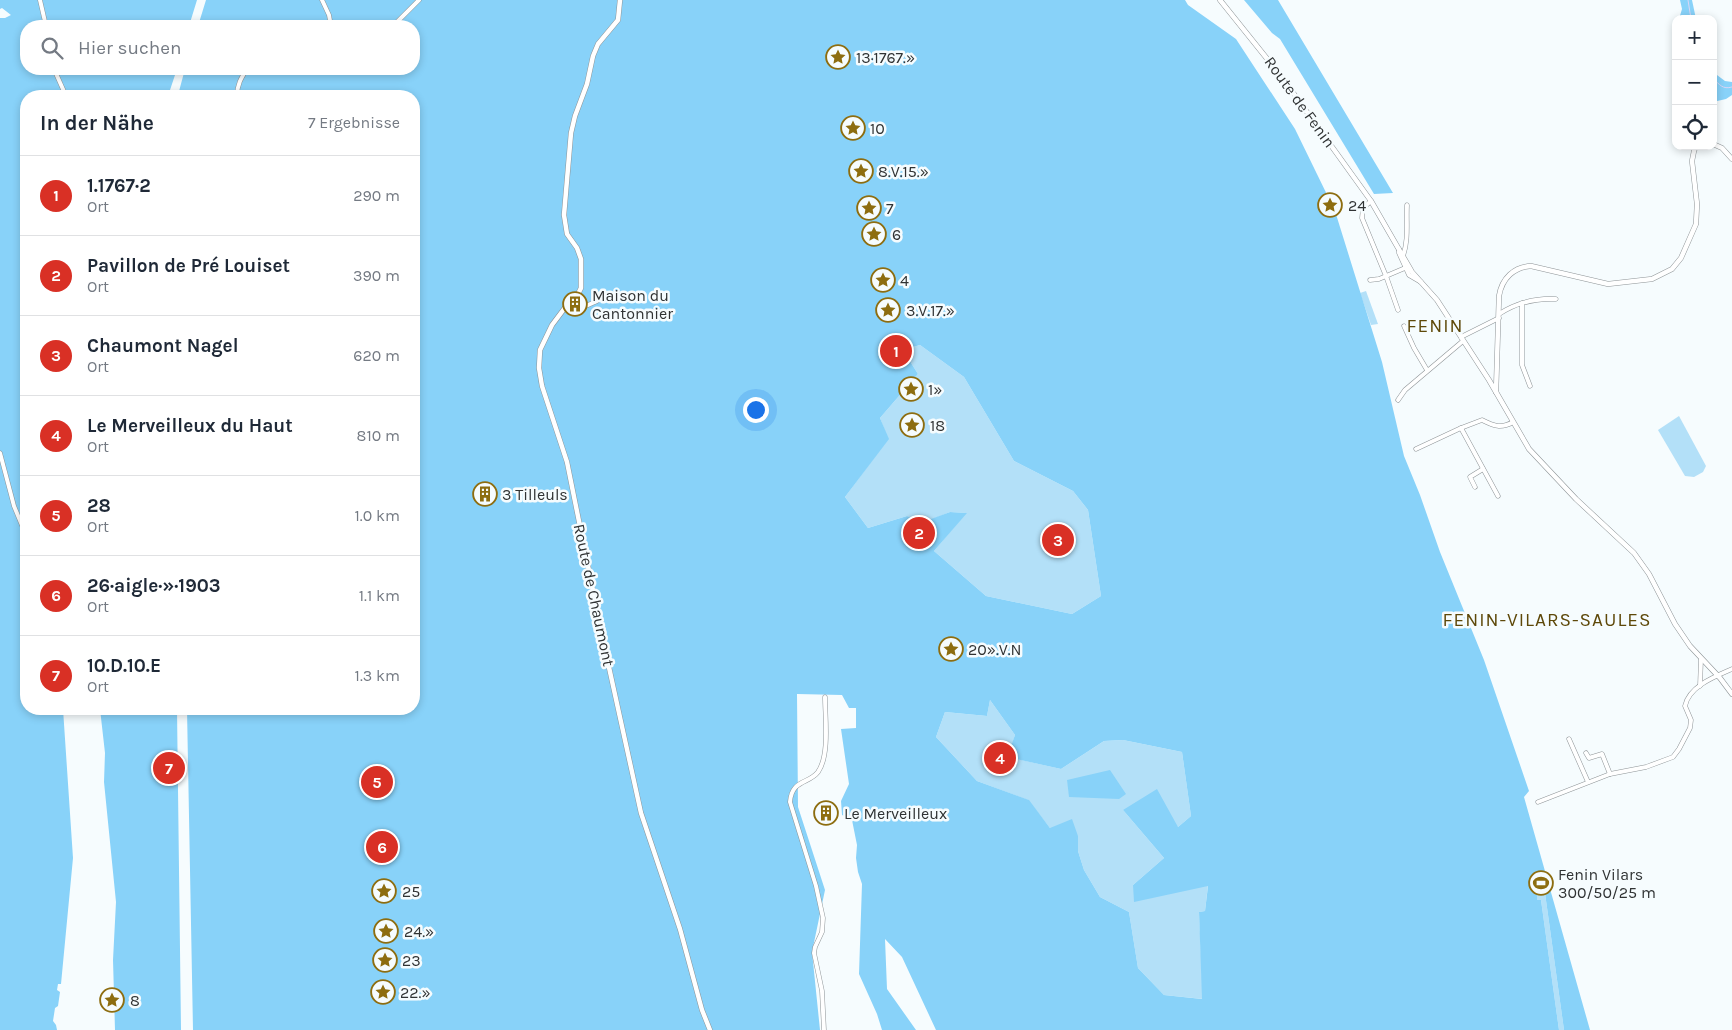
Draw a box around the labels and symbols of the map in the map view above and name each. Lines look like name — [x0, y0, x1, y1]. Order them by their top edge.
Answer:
place icon: 13·1767.» — [825, 44, 851, 70]
place label: 13·1767.» — [856, 48, 915, 67]
street label: Route de Fenin — [1261, 53, 1339, 151]
place icon: 10 — [840, 115, 866, 141]
place label: 10 — [870, 119, 885, 138]
place icon: 8.V.15.» — [848, 158, 874, 184]
place label: 8.V.15.» — [878, 162, 929, 181]
place icon: 24 — [1317, 192, 1343, 218]
place icon: 7 — [856, 195, 882, 221]
place label: 24 — [1348, 196, 1366, 215]
place label: 7 — [886, 199, 894, 218]
place icon: 6 — [861, 221, 887, 247]
place label: 6 — [892, 225, 901, 244]
place icon: 4 — [870, 267, 896, 293]
place label: 4 — [900, 271, 909, 290]
place label: Maison du Cantonnier — [592, 286, 673, 323]
building icon: Maison du Cantonnier — [562, 291, 588, 317]
place icon: 3.V.17.» — [875, 297, 901, 323]
place label: 3.V.17.» — [906, 301, 955, 320]
district label: FENIN — [1407, 315, 1463, 337]
pin: 1 — [880, 332, 912, 370]
place icon: 1» — [898, 376, 924, 402]
place label: 1» — [928, 380, 942, 399]
your location — [743, 397, 769, 423]
place icon: 18 — [899, 412, 925, 438]
place label: 18 — [930, 416, 945, 435]
building icon: 3 Tilleuls — [472, 481, 498, 507]
place label: 3 Tilleuls — [502, 485, 568, 504]
pin: 2 — [903, 514, 935, 552]
pin: 3 — [1042, 521, 1074, 559]
street label: Route de Chaumont — [570, 522, 618, 668]
district label: FENIN-VILARS-SAULES — [1443, 609, 1651, 631]
place icon: 20».V.N — [938, 636, 964, 662]
place label: 20».V.N — [968, 640, 1022, 659]
pin: 4 — [984, 739, 1016, 777]
pin: 7 — [153, 749, 185, 787]
pin: 5 — [361, 763, 393, 801]
building icon: Le Merveilleux — [813, 800, 839, 826]
place label: Le Merveilleux — [844, 804, 947, 823]
pin: 6 — [366, 828, 398, 866]
place label: Fenin Vilars 300/50/25 m — [1558, 865, 1656, 902]
sports icon: Fenin Vilars 300/50/25 m — [1528, 870, 1554, 896]
place icon: 25 — [371, 878, 397, 904]
place label: 25 — [402, 882, 420, 901]
place icon: 24.» — [373, 918, 399, 944]
place label: 24.» — [404, 922, 434, 941]
place icon: 23 — [372, 947, 398, 973]
place label: 23 — [402, 951, 421, 970]
place icon: 22.» — [370, 979, 396, 1005]
place label: 22.» — [400, 983, 431, 1002]
place icon: 8 — [99, 987, 125, 1013]
place label: 8 — [130, 991, 140, 1010]

